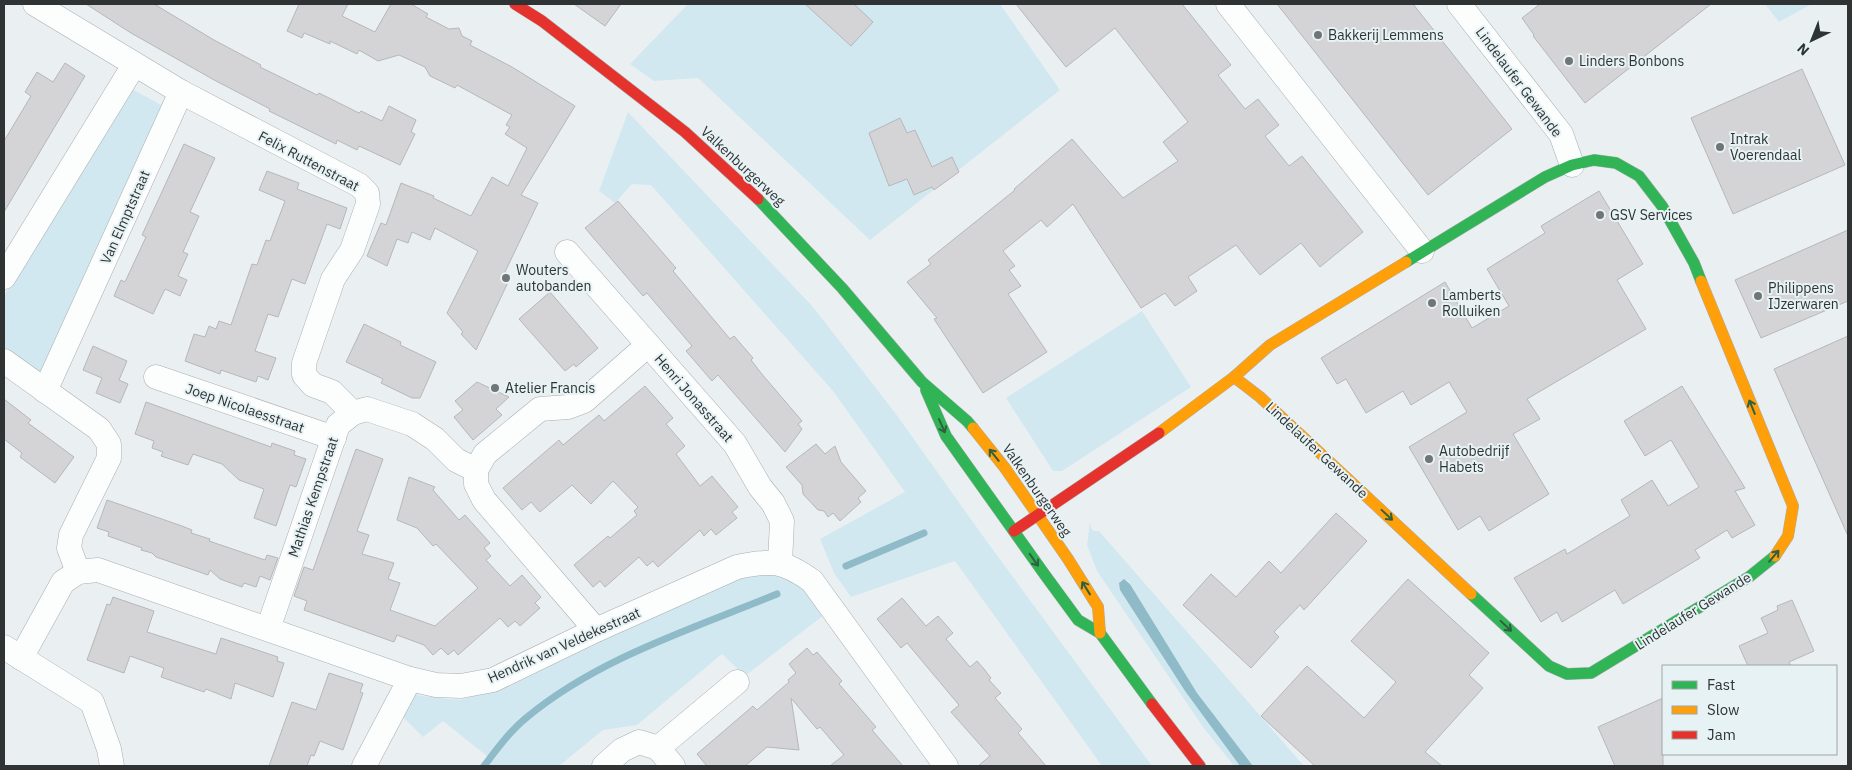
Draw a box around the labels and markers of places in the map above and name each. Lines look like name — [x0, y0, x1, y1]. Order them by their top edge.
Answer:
place label: Bakkerij Lemmens — [1328, 26, 1444, 44]
marker: Bakkerij Lemmens — [1312, 29, 1324, 41]
place label: Linders Bonbons — [1579, 52, 1684, 70]
marker: Linders Bonbons — [1563, 55, 1575, 67]
place label: Intrak Voerendaal — [1730, 130, 1801, 164]
marker: Intrak Voerendaal — [1714, 141, 1726, 153]
place label: GSV Services — [1610, 206, 1693, 224]
marker: GSV Services — [1594, 209, 1606, 221]
place label: Wouters autobanden — [516, 261, 591, 295]
marker: Wouters autobanden — [500, 272, 512, 284]
place label: Philippens IJzerwaren — [1768, 279, 1839, 313]
place label: Lamberts Rolluiken — [1442, 286, 1502, 320]
marker: Philippens IJzerwaren — [1752, 290, 1764, 302]
marker: Lamberts Rolluiken — [1426, 297, 1438, 309]
place label: Atelier Francis — [505, 379, 595, 397]
marker: Atelier Francis — [489, 382, 501, 394]
place label: Autobedrijf Habets — [1439, 442, 1510, 476]
marker: Autobedrijf Habets — [1423, 453, 1435, 465]

